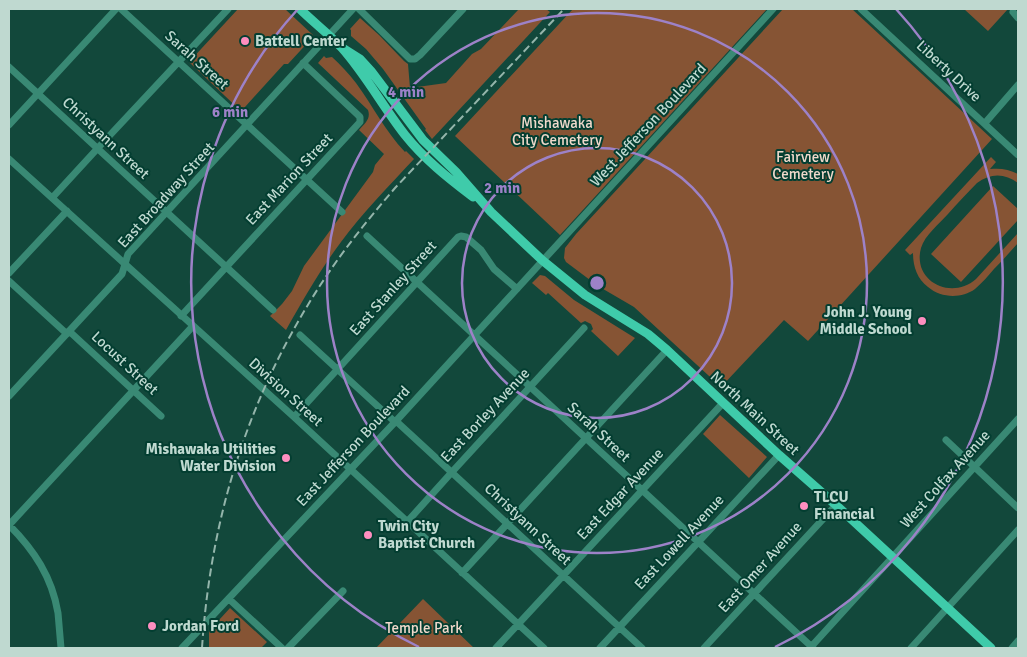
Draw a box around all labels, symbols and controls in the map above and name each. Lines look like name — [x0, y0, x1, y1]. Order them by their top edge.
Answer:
street label: Sarah Street — [161, 27, 233, 93]
place label: Battell Center — [255, 32, 347, 50]
marker: Battell Center — [239, 35, 251, 47]
street label: Liberty Drive — [913, 36, 985, 106]
street label: West Jefferson Boulevard — [586, 60, 710, 190]
text: 4 min — [388, 83, 424, 101]
street label: Christyann Street — [59, 93, 153, 183]
text: 6 min — [212, 103, 248, 121]
park label: Mishawaka City Cemetery — [512, 114, 602, 149]
street label: East Marion Street — [242, 129, 336, 229]
street label: East Broadway Street — [114, 138, 218, 252]
park label: Fairview Cemetery — [772, 148, 834, 183]
text: 2 min — [484, 179, 520, 197]
street label: East Stanley Street — [346, 237, 440, 339]
centre of rings — [588, 274, 606, 292]
place label: John J. Young Middle School — [820, 303, 912, 338]
marker: John J. Young Middle School — [916, 315, 928, 327]
street label: Locust Street — [88, 328, 162, 398]
street label: Division Street — [245, 354, 327, 430]
street label: East Borley Avenue — [437, 364, 533, 466]
street label: North Main Street — [707, 367, 803, 459]
street label: East Jefferson Boulevard — [293, 382, 414, 510]
street label: Sarah Street — [564, 398, 634, 466]
street label: West Colfax Avenue — [896, 426, 994, 532]
place label: Mishawaka Utilities Water Division — [146, 440, 276, 475]
street label: East Edgar Avenue — [573, 444, 667, 544]
marker: Mishawaka Utilities Water Division — [280, 452, 292, 464]
street label: Christyann Street — [481, 479, 575, 569]
place label: TLCU Financial — [814, 488, 875, 523]
street label: East Lowell Avenue — [630, 491, 728, 593]
marker: TLCU Financial — [798, 500, 810, 512]
place label: Twin City Baptist Church — [378, 517, 475, 552]
street label: East Omer Avenue — [714, 518, 806, 616]
marker: Twin City Baptist Church — [362, 529, 374, 541]
place label: Jordan Ford — [162, 617, 239, 635]
park label: Temple Park — [385, 619, 463, 637]
marker: Jordan Ford — [146, 620, 158, 632]

